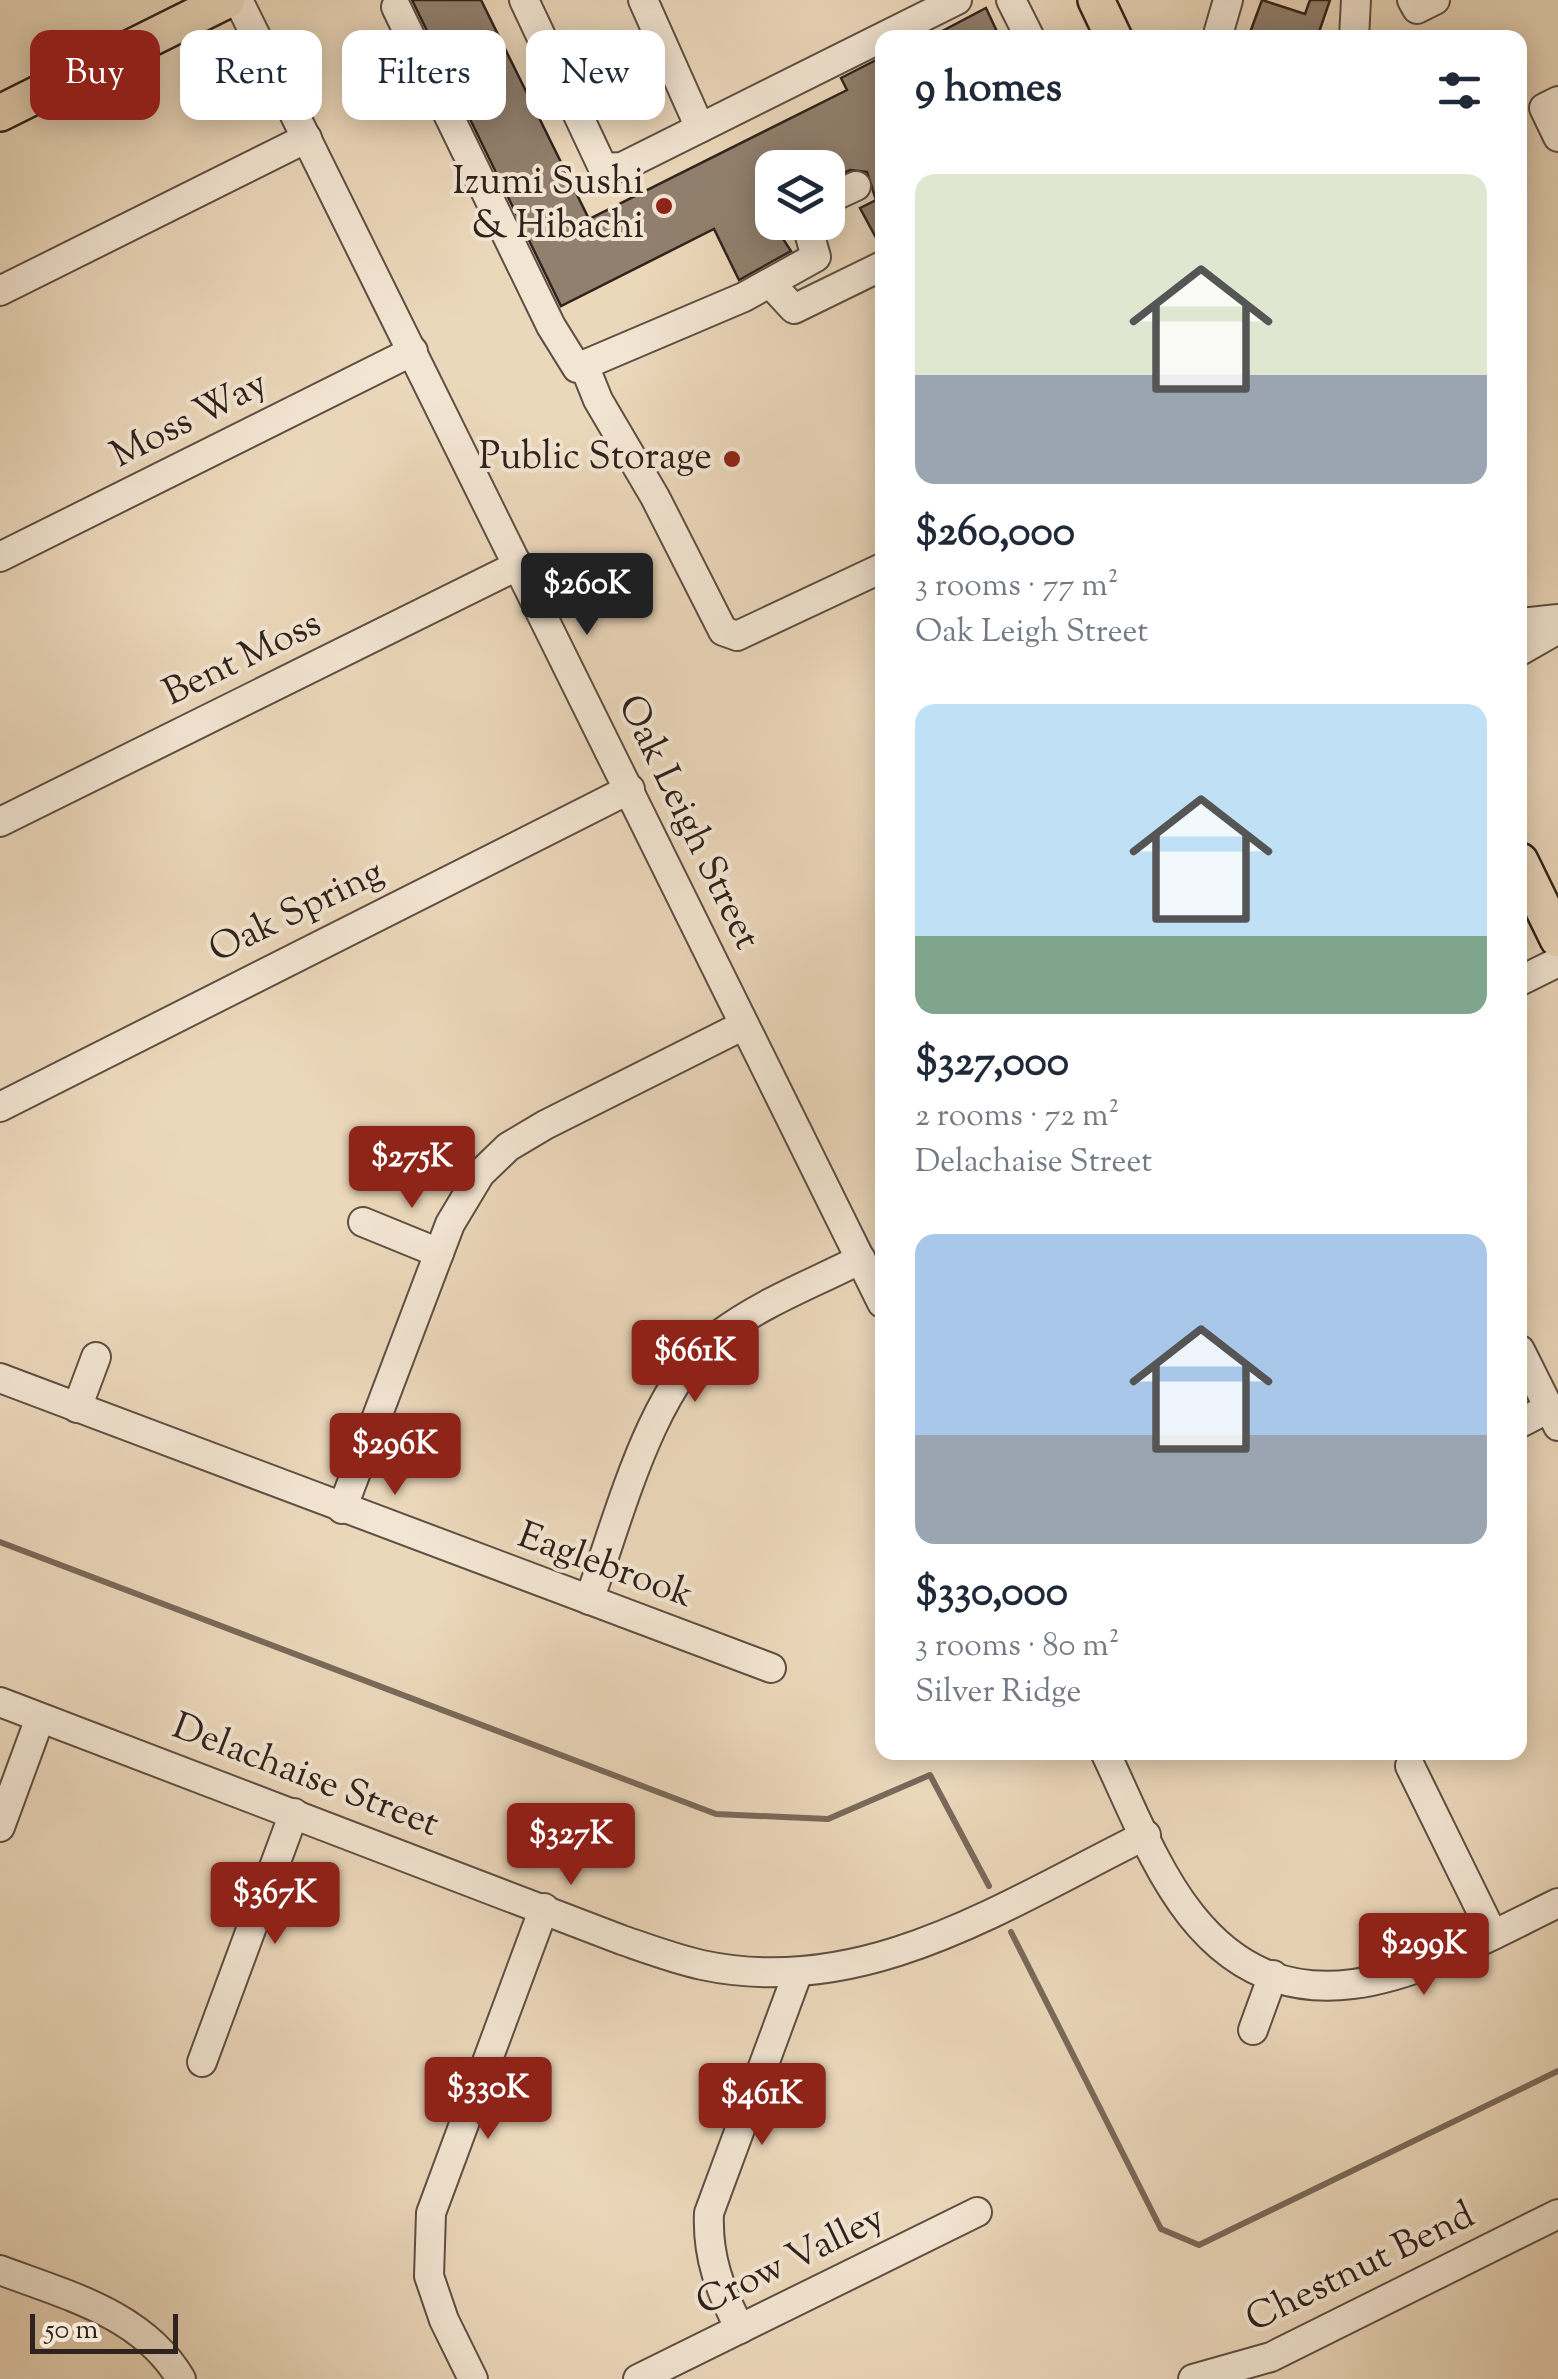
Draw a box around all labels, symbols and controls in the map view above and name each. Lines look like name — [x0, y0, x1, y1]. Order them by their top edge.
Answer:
chip: Buy — [30, 30, 160, 120]
chip: Rent — [180, 30, 322, 120]
chip: Filters — [342, 30, 506, 120]
chip: New — [526, 30, 665, 120]
text: 9 homes — [915, 60, 1062, 120]
icon: filters — [1432, 63, 1487, 118]
map controls — [755, 150, 845, 240]
button: layers — [755, 150, 845, 240]
place label: Izumi Sushi & Hibachi — [452, 157, 644, 255]
marker: Izumi Sushi & Hibachi — [653, 195, 675, 217]
icon: home — [1111, 239, 1291, 419]
street label: Moss Way — [102, 359, 278, 483]
place label: Public Storage — [479, 432, 712, 486]
marker: Public Storage — [721, 448, 743, 470]
text: $260,000 — [915, 504, 1075, 564]
pin: $260K — [517, 553, 657, 638]
text: $260K — [543, 562, 631, 608]
text: 3 rooms · 77 m² — [915, 564, 1119, 610]
street label: Bent Moss — [155, 599, 331, 721]
text: Oak Leigh Street — [915, 610, 1148, 656]
street label: Oak Leigh Street — [602, 687, 772, 959]
icon: home — [1111, 769, 1291, 949]
street label: Oak Spring — [201, 847, 393, 979]
text: $327,000 — [915, 1034, 1069, 1094]
text: 2 rooms · 72 m² — [915, 1094, 1119, 1140]
pin: $275K — [342, 1126, 482, 1211]
text: $275K — [371, 1135, 453, 1181]
text: Delachaise Street — [915, 1140, 1152, 1186]
icon: home — [1111, 1299, 1291, 1479]
pin: $661K — [625, 1320, 765, 1405]
text: $661K — [654, 1329, 736, 1375]
pin: $296K — [325, 1413, 465, 1498]
text: $296K — [352, 1422, 438, 1468]
street label: Eaglebrook — [510, 1510, 701, 1624]
text: $330,000 — [915, 1564, 1068, 1624]
text: 3 rooms · 80 m² — [915, 1624, 1119, 1670]
text: Silver Ridge — [915, 1670, 1081, 1716]
street label: Delachaise Street — [164, 1701, 446, 1853]
pin: $327K — [501, 1803, 641, 1888]
text: $327K — [529, 1812, 613, 1858]
pin: $367K — [205, 1862, 345, 1947]
text: $367K — [233, 1871, 317, 1917]
pin: $299K — [1354, 1913, 1494, 1998]
text: $299K — [1381, 1922, 1467, 1968]
pin: $330K — [418, 2057, 558, 2142]
pin: $461K — [692, 2063, 832, 2148]
text: $330K — [447, 2066, 529, 2112]
text: $461K — [721, 2072, 803, 2118]
street label: Chestnut Bend — [1237, 2190, 1485, 2348]
street label: Crow Valley — [688, 2193, 894, 2331]
scale bar — [30, 2309, 178, 2354]
text: 50 m — [45, 2311, 99, 2351]

